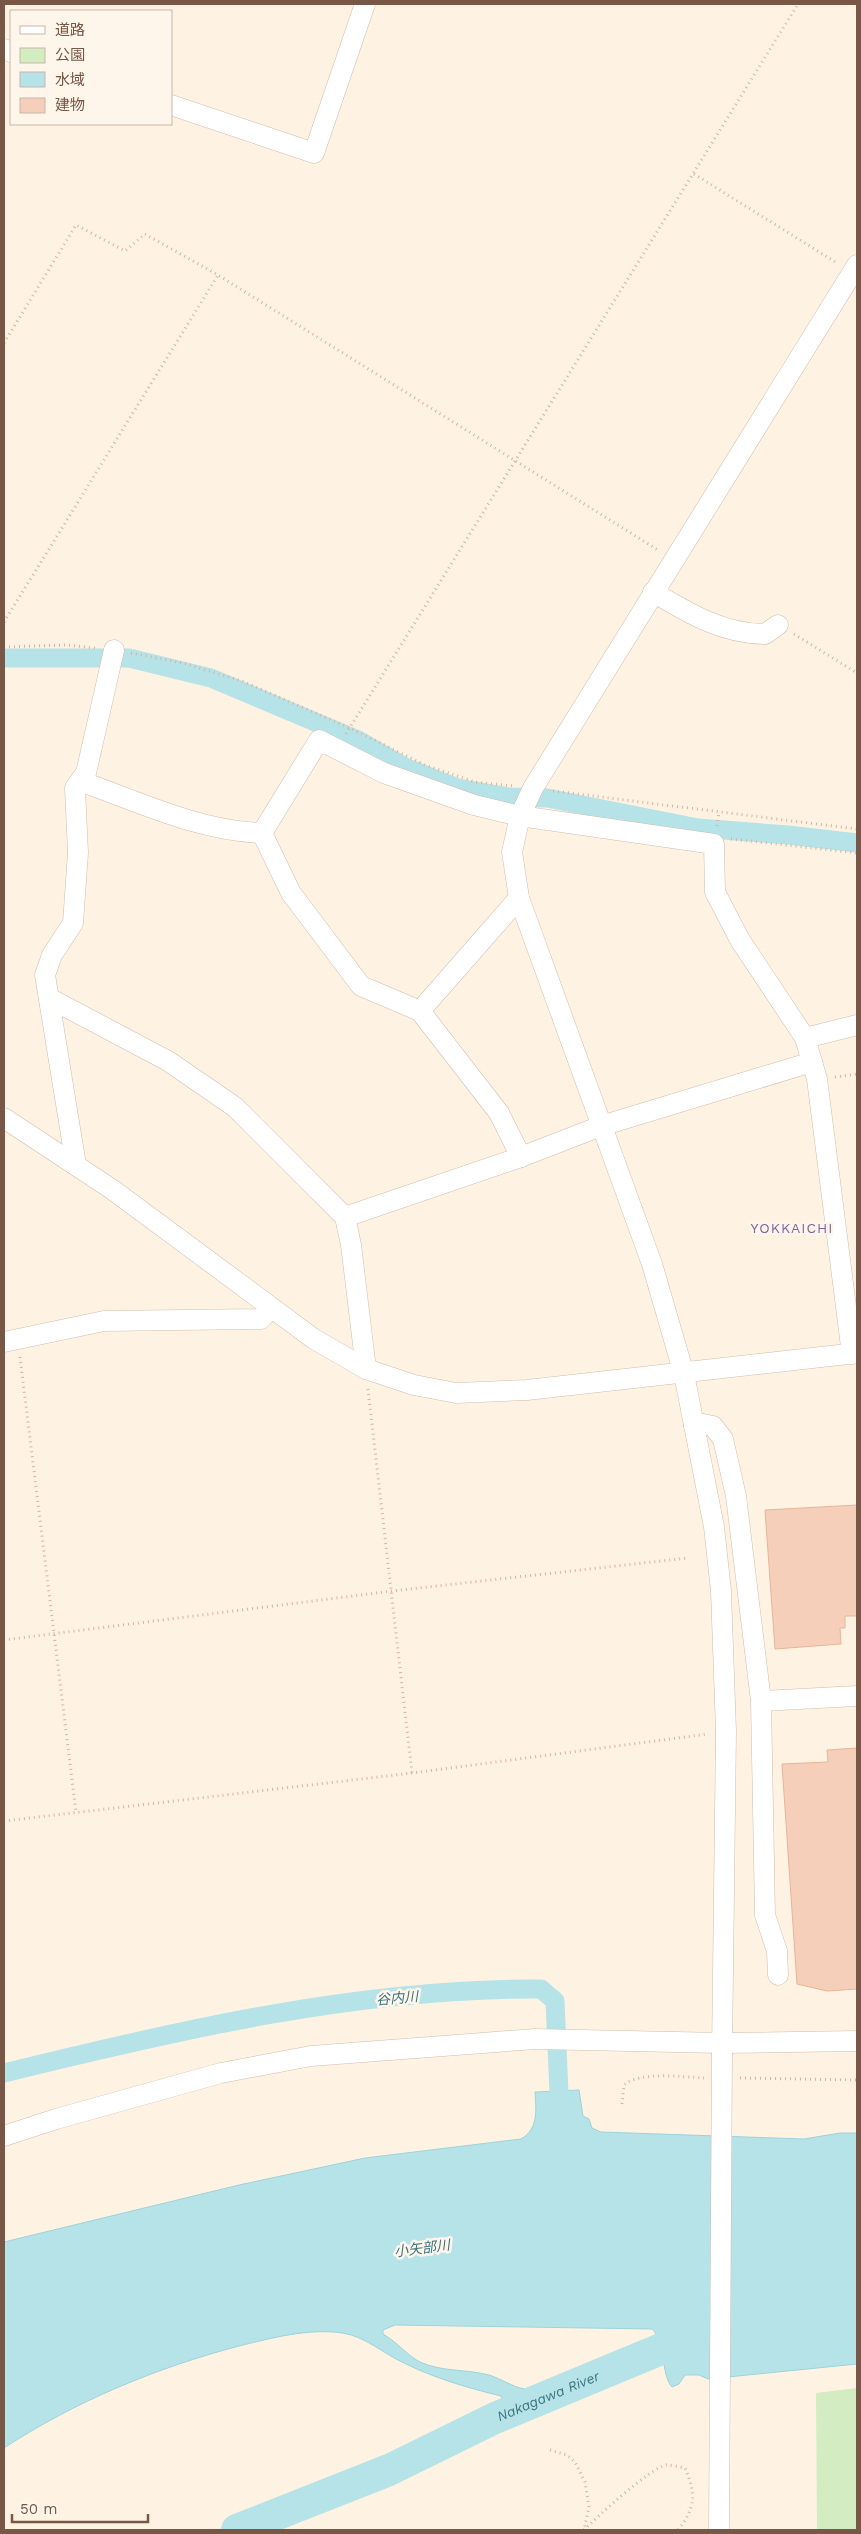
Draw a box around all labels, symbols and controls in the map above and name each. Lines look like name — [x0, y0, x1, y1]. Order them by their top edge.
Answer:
legend — [10, 10, 172, 125]
text: 道路 — [55, 21, 85, 39]
text: 公園 — [55, 46, 85, 64]
text: 水域 — [55, 71, 85, 89]
text: 建物 — [55, 96, 85, 114]
district label: YOKKAICHI — [751, 1220, 833, 1236]
water label: 谷内川 — [375, 1988, 421, 2008]
water label: 小矢部川 — [393, 2236, 453, 2259]
water label: Nakagawa River — [495, 2367, 602, 2424]
scale bar — [12, 2492, 149, 2524]
text: 50 m — [20, 2500, 57, 2518]

